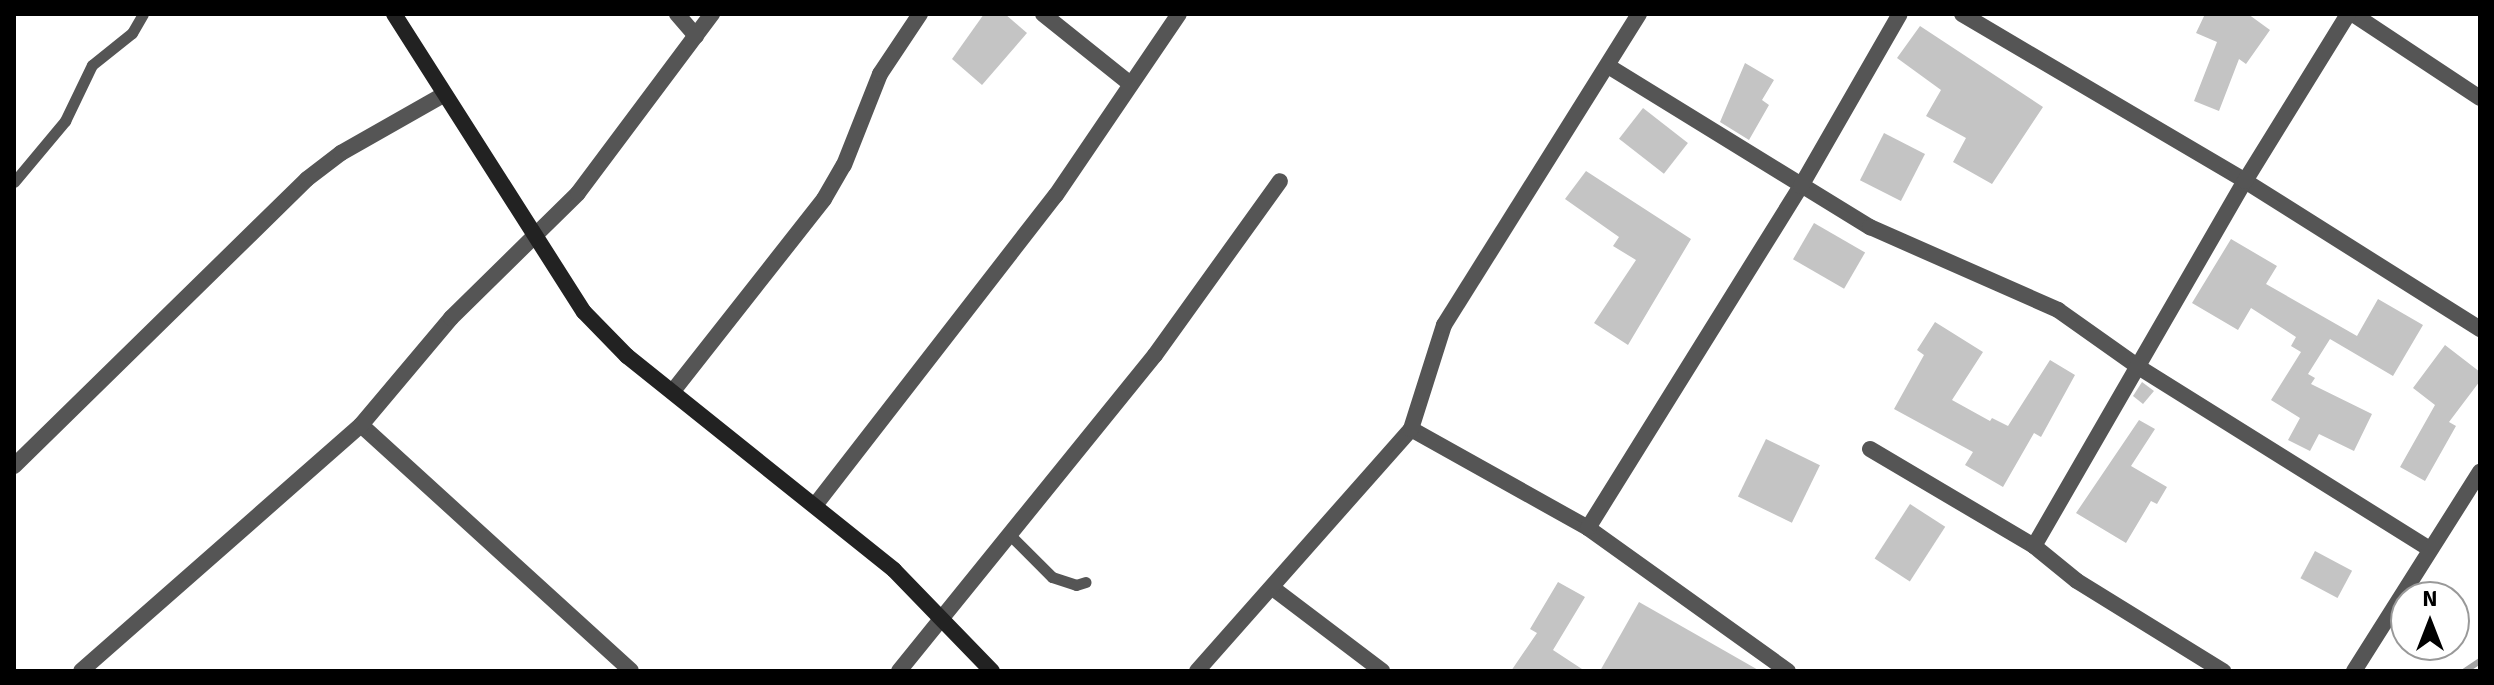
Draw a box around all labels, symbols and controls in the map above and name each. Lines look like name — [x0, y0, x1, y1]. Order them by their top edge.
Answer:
north arrow — [2390, 581, 2470, 661]
text: N — [2422, 585, 2438, 612]

